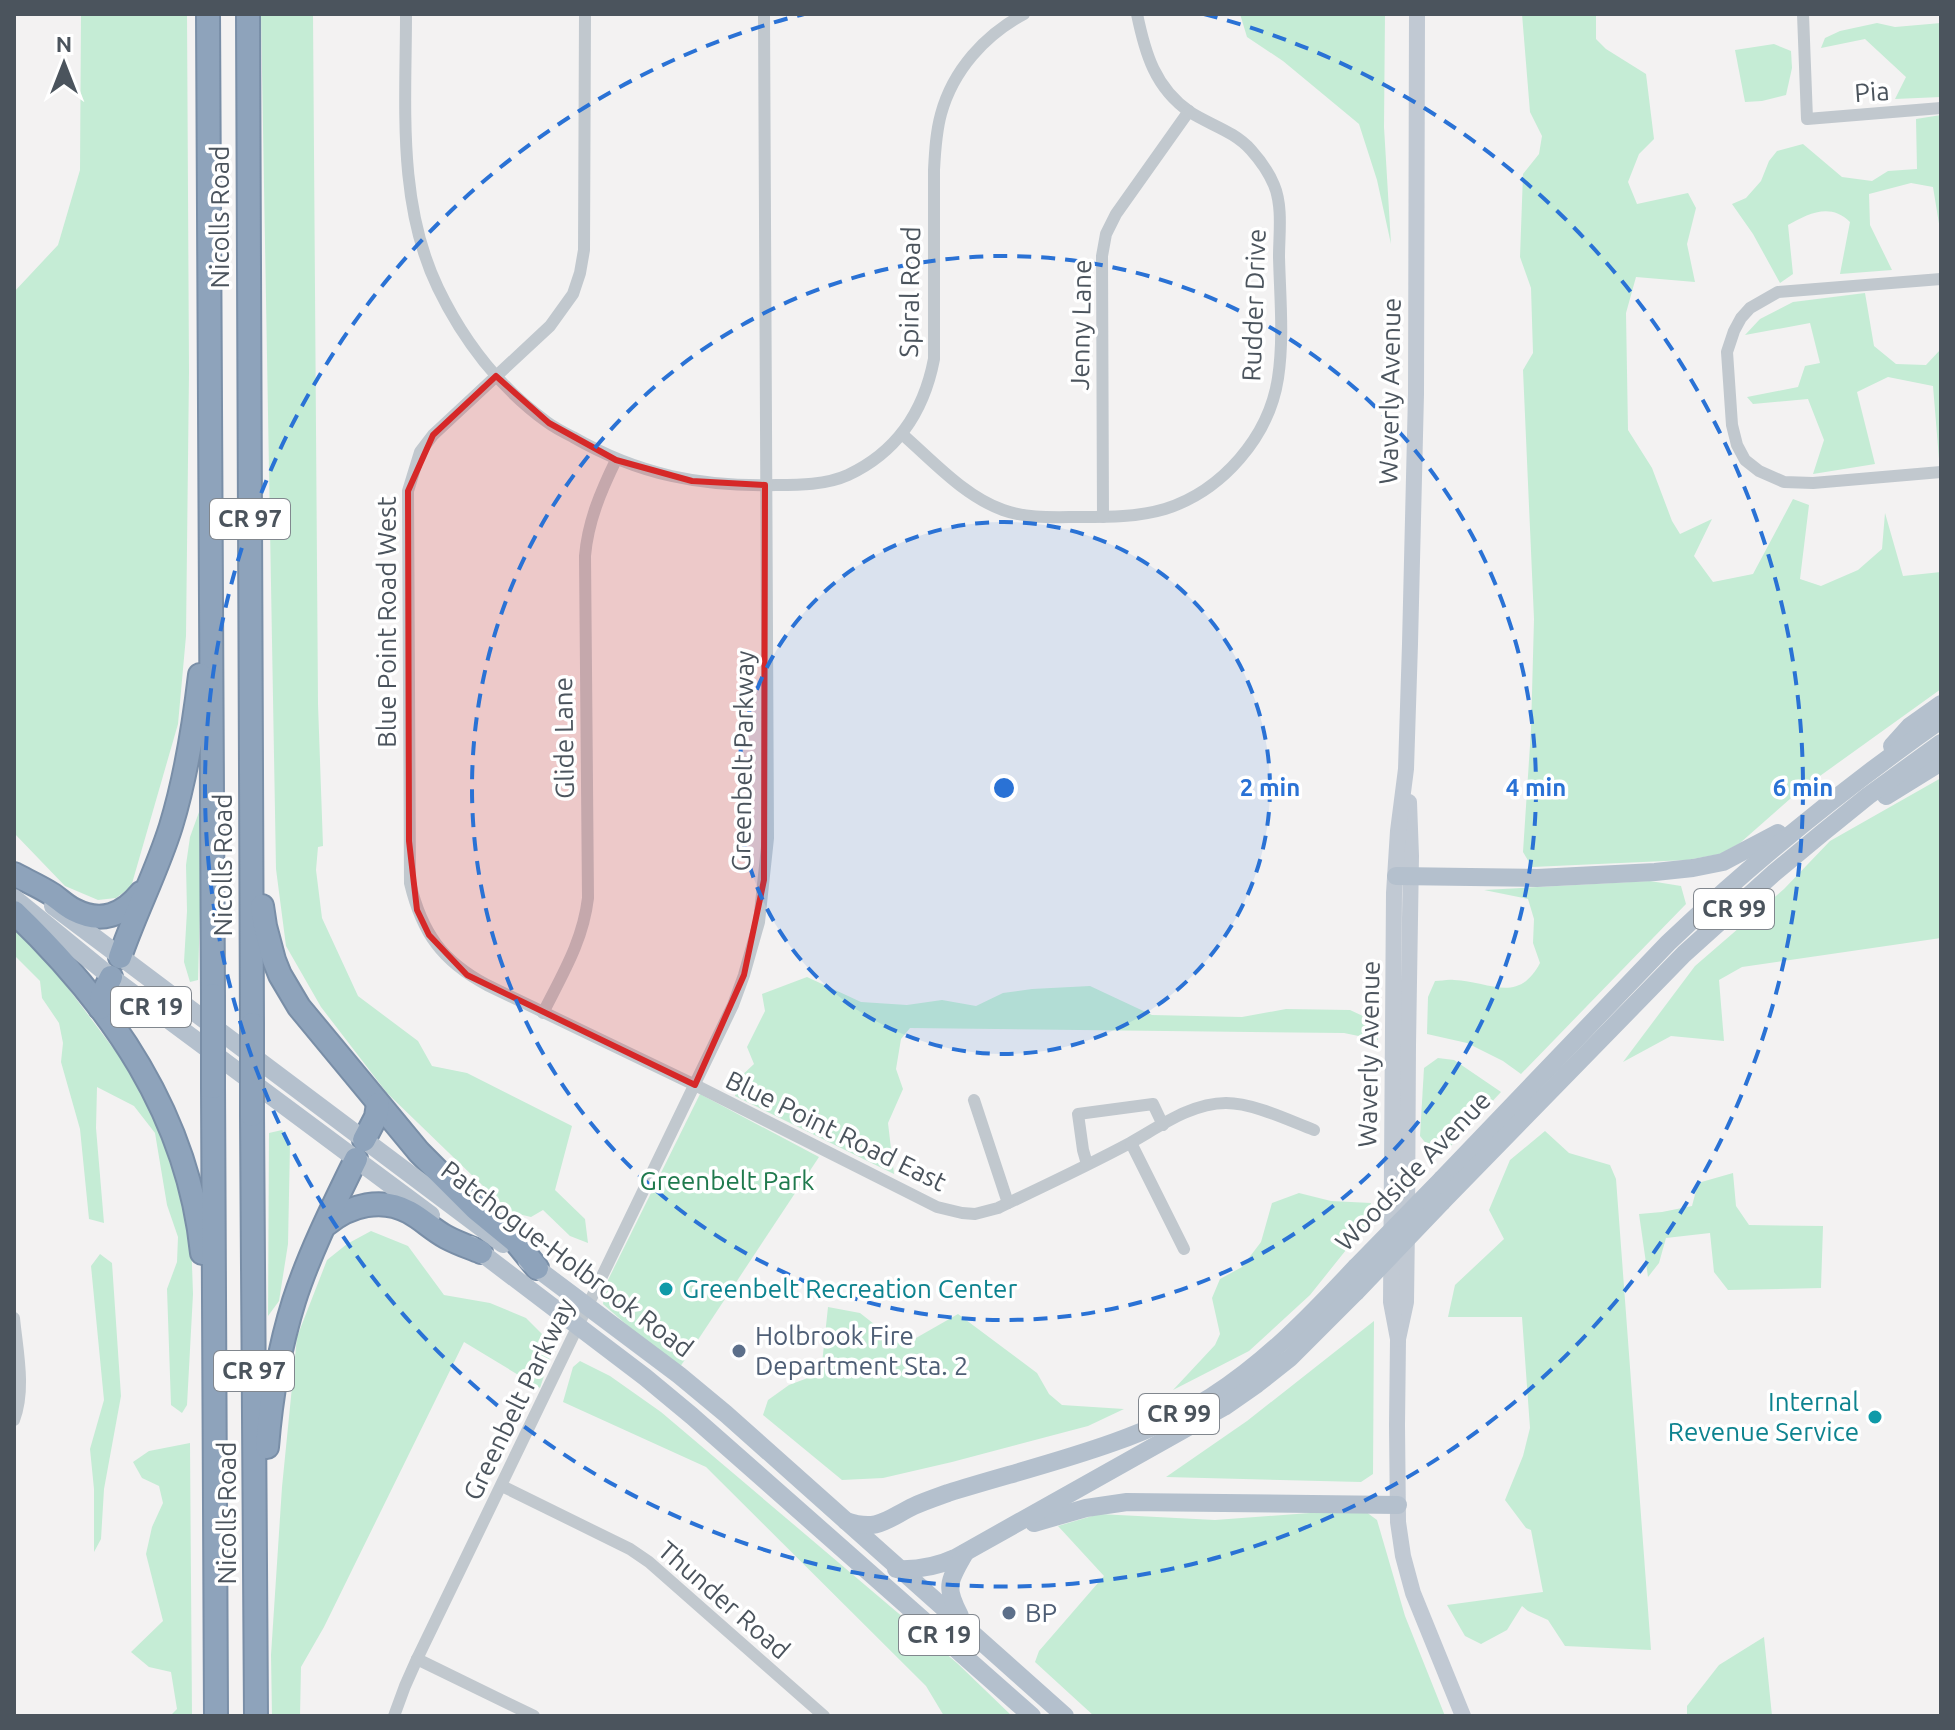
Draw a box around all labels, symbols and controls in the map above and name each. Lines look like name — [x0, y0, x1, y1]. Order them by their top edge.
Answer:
north arrow — [24, 24, 104, 104]
text: N — [56, 31, 72, 56]
street label: Pia — [1853, 76, 1891, 107]
street label: Nicolls Road — [205, 146, 234, 288]
street label: Spiral Road — [894, 226, 925, 358]
street label: Rudder Drive — [1236, 228, 1271, 382]
street label: Jenny Lane — [1065, 259, 1096, 391]
street label: Waverly Avenue — [1373, 297, 1406, 485]
street label: Blue Point Road West — [372, 496, 401, 748]
road number: CR 97 — [210, 499, 290, 539]
street label: Greenbelt Parkway — [726, 650, 759, 872]
street label: Glide Lane — [548, 677, 579, 799]
centre of rings — [990, 774, 1018, 802]
text: 2 min — [1240, 774, 1300, 801]
text: 4 min — [1506, 774, 1566, 801]
text: 6 min — [1773, 774, 1833, 801]
street label: Nicolls Road — [208, 794, 237, 936]
road number: CR 99 — [1694, 889, 1774, 929]
street label: Waverly Avenue — [1352, 960, 1385, 1148]
road number: CR 19 — [111, 987, 191, 1027]
street label: Blue Point Road East — [721, 1065, 951, 1197]
street label: Woodside Avenue — [1329, 1085, 1496, 1256]
street label: Patchogue-Holbrook Road — [436, 1155, 699, 1363]
park label: Greenbelt Park — [640, 1166, 814, 1195]
place label: Greenbelt Recreation Center — [682, 1274, 1017, 1303]
marker: Greenbelt Recreation Center — [657, 1280, 675, 1298]
street label: Greenbelt Parkway — [457, 1293, 580, 1504]
place label: Holbrook Fire Department Sta. 2 — [755, 1321, 968, 1380]
marker: Holbrook Fire Department Sta. 2 — [730, 1342, 748, 1360]
road number: CR 97 — [214, 1351, 294, 1391]
place label: Internal Revenue Service — [1668, 1387, 1859, 1446]
road number: CR 99 — [1139, 1394, 1219, 1434]
marker: Internal Revenue Service — [1866, 1408, 1884, 1426]
street label: Nicolls Road — [212, 1442, 241, 1584]
street label: Thunder Road — [653, 1535, 796, 1664]
place label: BP — [1025, 1598, 1057, 1627]
marker: BP — [1000, 1604, 1018, 1622]
road number: CR 19 — [899, 1615, 979, 1655]

